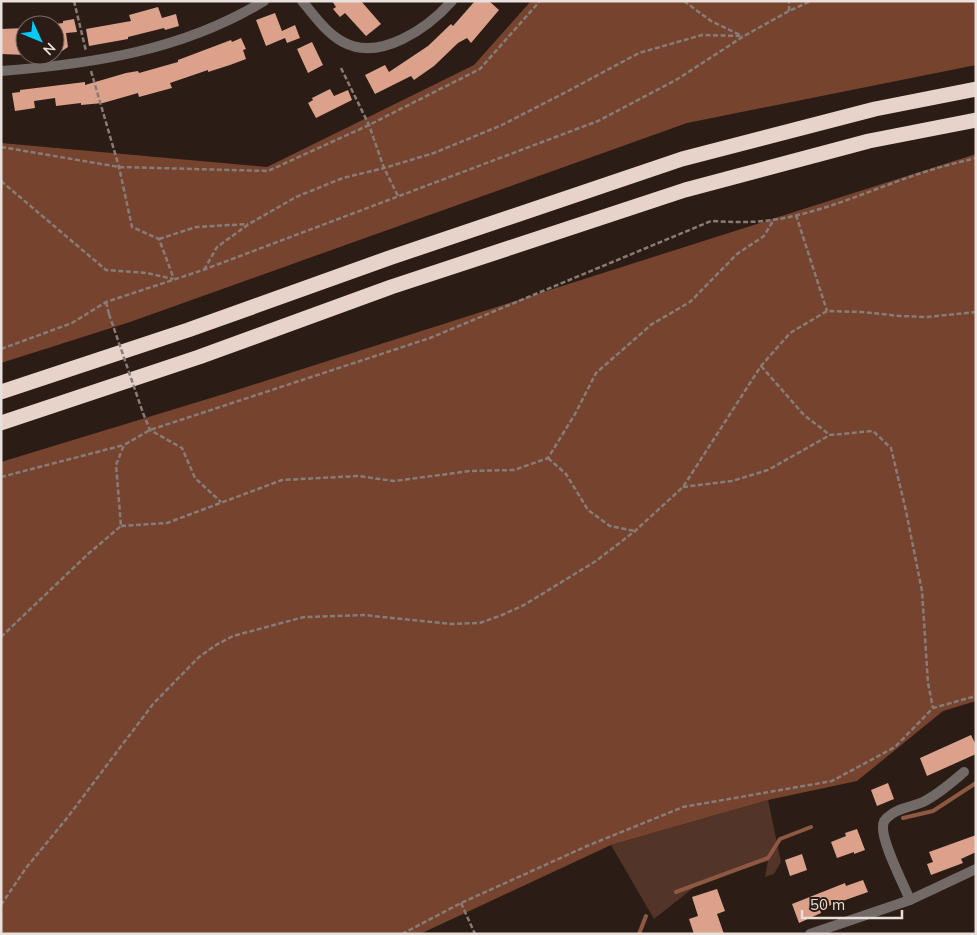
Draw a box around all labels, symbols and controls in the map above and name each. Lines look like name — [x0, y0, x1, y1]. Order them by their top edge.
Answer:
north arrow — [15, 15, 65, 65]
text: N — [39, 39, 59, 59]
scale bar — [802, 888, 902, 920]
text: 50 m — [810, 895, 845, 914]

